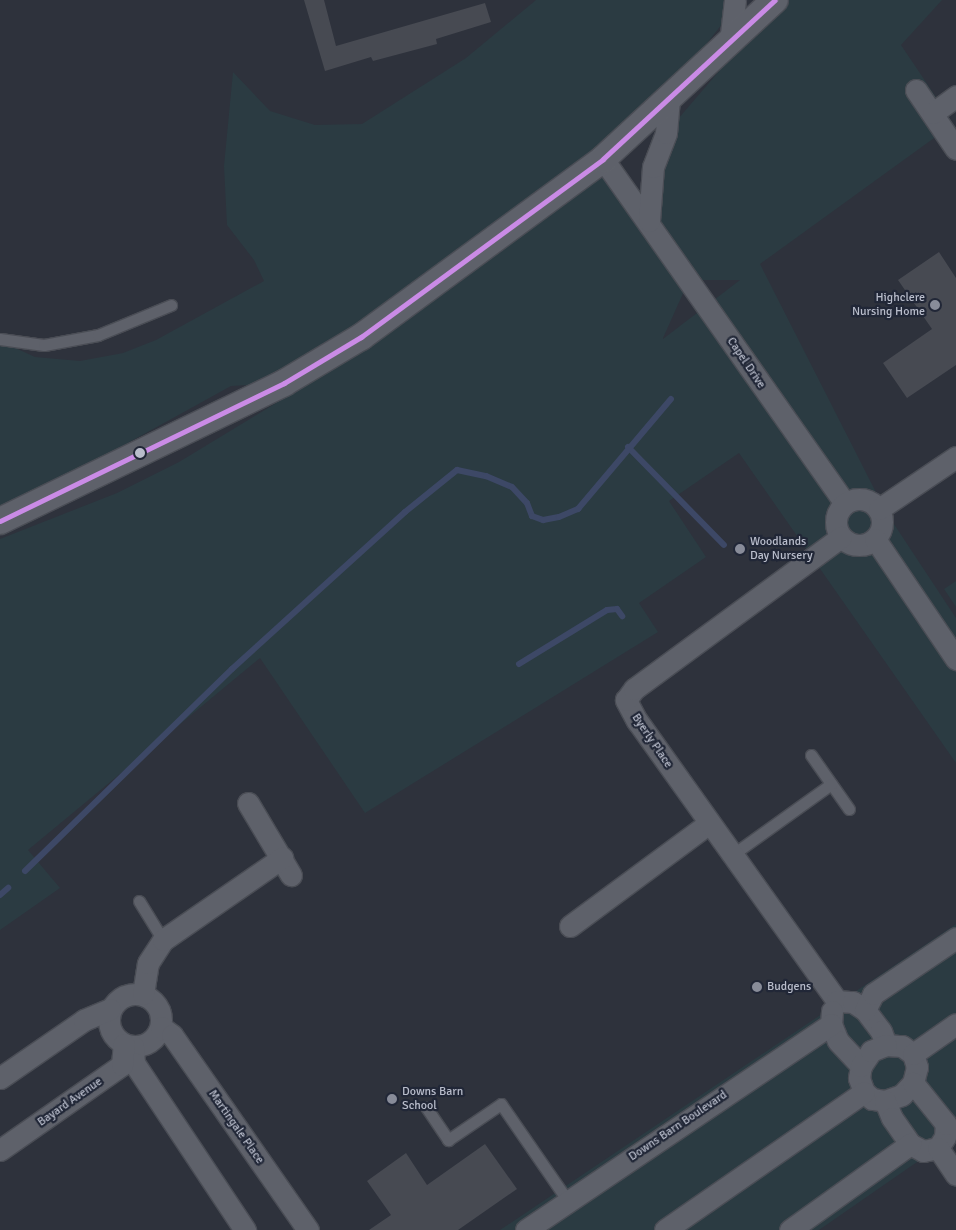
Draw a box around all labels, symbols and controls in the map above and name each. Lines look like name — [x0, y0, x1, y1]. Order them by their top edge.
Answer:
place label: Highclere Nursing Home — [852, 291, 925, 319]
marker: Highclere Nursing Home — [929, 299, 941, 311]
street label: Capel Drive — [724, 335, 768, 391]
unlabelled marker — [135, 448, 145, 458]
place label: Woodlands Day Nursery — [750, 535, 813, 563]
marker: Woodlands Day Nursery — [734, 543, 746, 555]
street label: Byerly Place — [629, 711, 675, 771]
place label: Budgens — [767, 980, 811, 994]
marker: Budgens — [751, 981, 763, 993]
street label: Bayard Avenue — [35, 1074, 105, 1130]
place label: Downs Barn School — [402, 1085, 463, 1113]
street label: Martingale Place — [205, 1087, 267, 1167]
street label: Downs Barn Boulevard — [626, 1088, 730, 1164]
marker: Downs Barn School — [386, 1093, 398, 1105]

